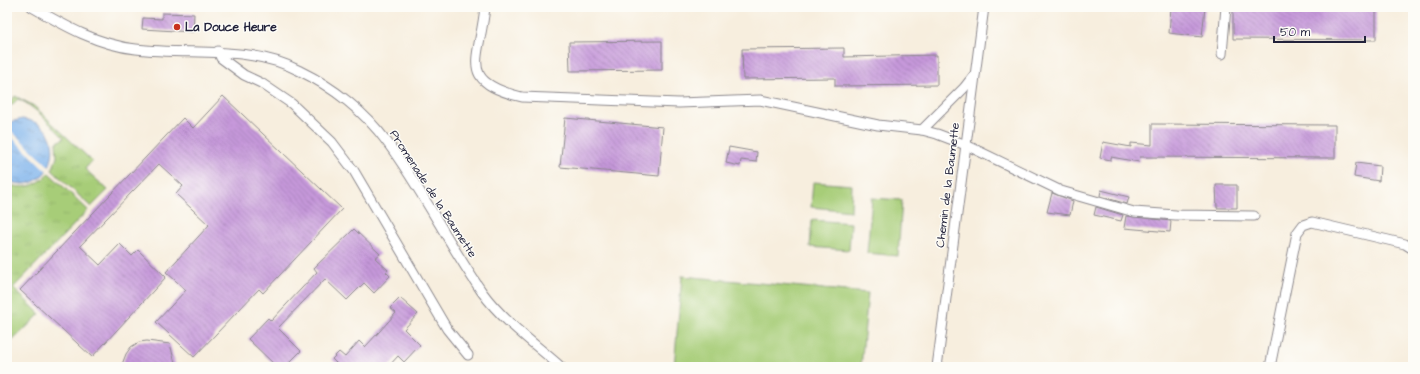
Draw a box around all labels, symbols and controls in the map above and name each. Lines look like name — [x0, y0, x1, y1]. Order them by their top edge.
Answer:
scale bar — [1274, 18, 1365, 44]
place label: La Douce Heure — [185, 19, 277, 36]
marker: La Douce Heure — [172, 22, 182, 32]
text: 50 m — [1280, 24, 1311, 41]
street label: Chemin de la Baumette — [932, 121, 964, 249]
street label: Promenade de la Baumette — [385, 127, 481, 262]

